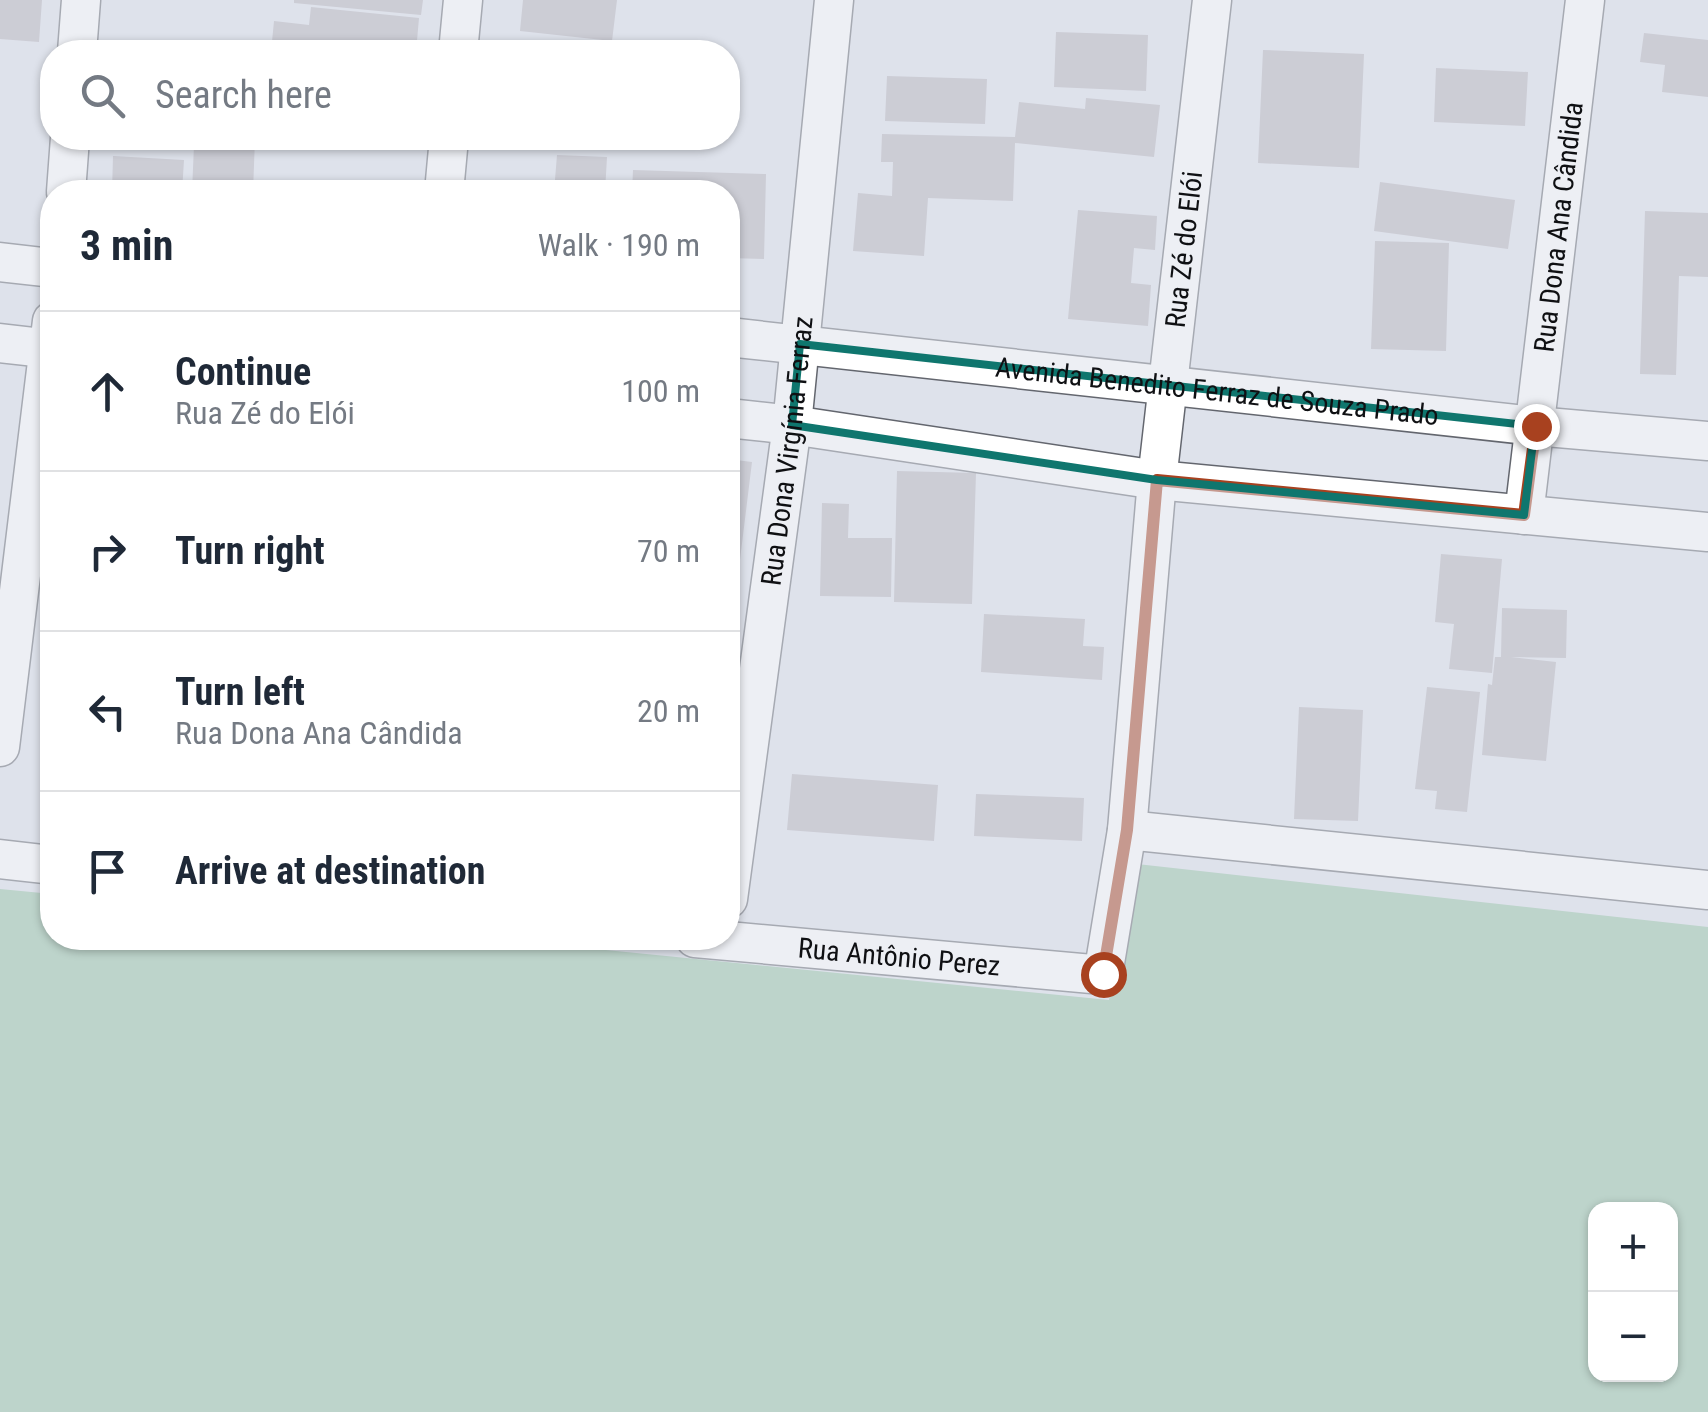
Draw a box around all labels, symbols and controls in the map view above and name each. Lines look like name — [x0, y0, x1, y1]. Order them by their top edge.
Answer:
search box — [40, 40, 740, 150]
icon: search — [75, 68, 130, 123]
text: Search here — [155, 73, 332, 117]
street label: Rua Dona Ana Cândida — [1527, 100, 1589, 354]
street label: Rua Zé do Elói — [1158, 169, 1209, 330]
text: 3 min — [80, 221, 173, 270]
text: Walk · 190 m — [538, 226, 700, 264]
street label: Rua Dona Virgínia Ferraz — [754, 315, 819, 588]
text: Continue — [175, 350, 311, 394]
street label: Avenida Benedito Ferraz de Souza Prado — [994, 350, 1440, 432]
icon: ahead — [80, 364, 135, 419]
text: 100 m — [621, 372, 700, 410]
text: Rua Zé do Elói — [175, 394, 355, 432]
route end — [1514, 404, 1560, 450]
icon: right — [80, 524, 135, 579]
text: Turn right — [175, 529, 325, 573]
text: 70 m — [637, 532, 700, 570]
text: Turn left — [175, 670, 305, 714]
icon: left — [80, 684, 135, 739]
text: 20 m — [637, 692, 700, 730]
text: Rua Dona Ana Cândida — [175, 714, 463, 752]
icon: arrive — [80, 844, 135, 899]
text: Arrive at destination — [175, 849, 485, 893]
street label: Rua Antônio Perez — [797, 931, 1002, 982]
route start — [1081, 952, 1127, 998]
map controls — [1588, 1202, 1678, 1382]
button: + — [1588, 1202, 1678, 1292]
button: − — [1588, 1292, 1678, 1382]

